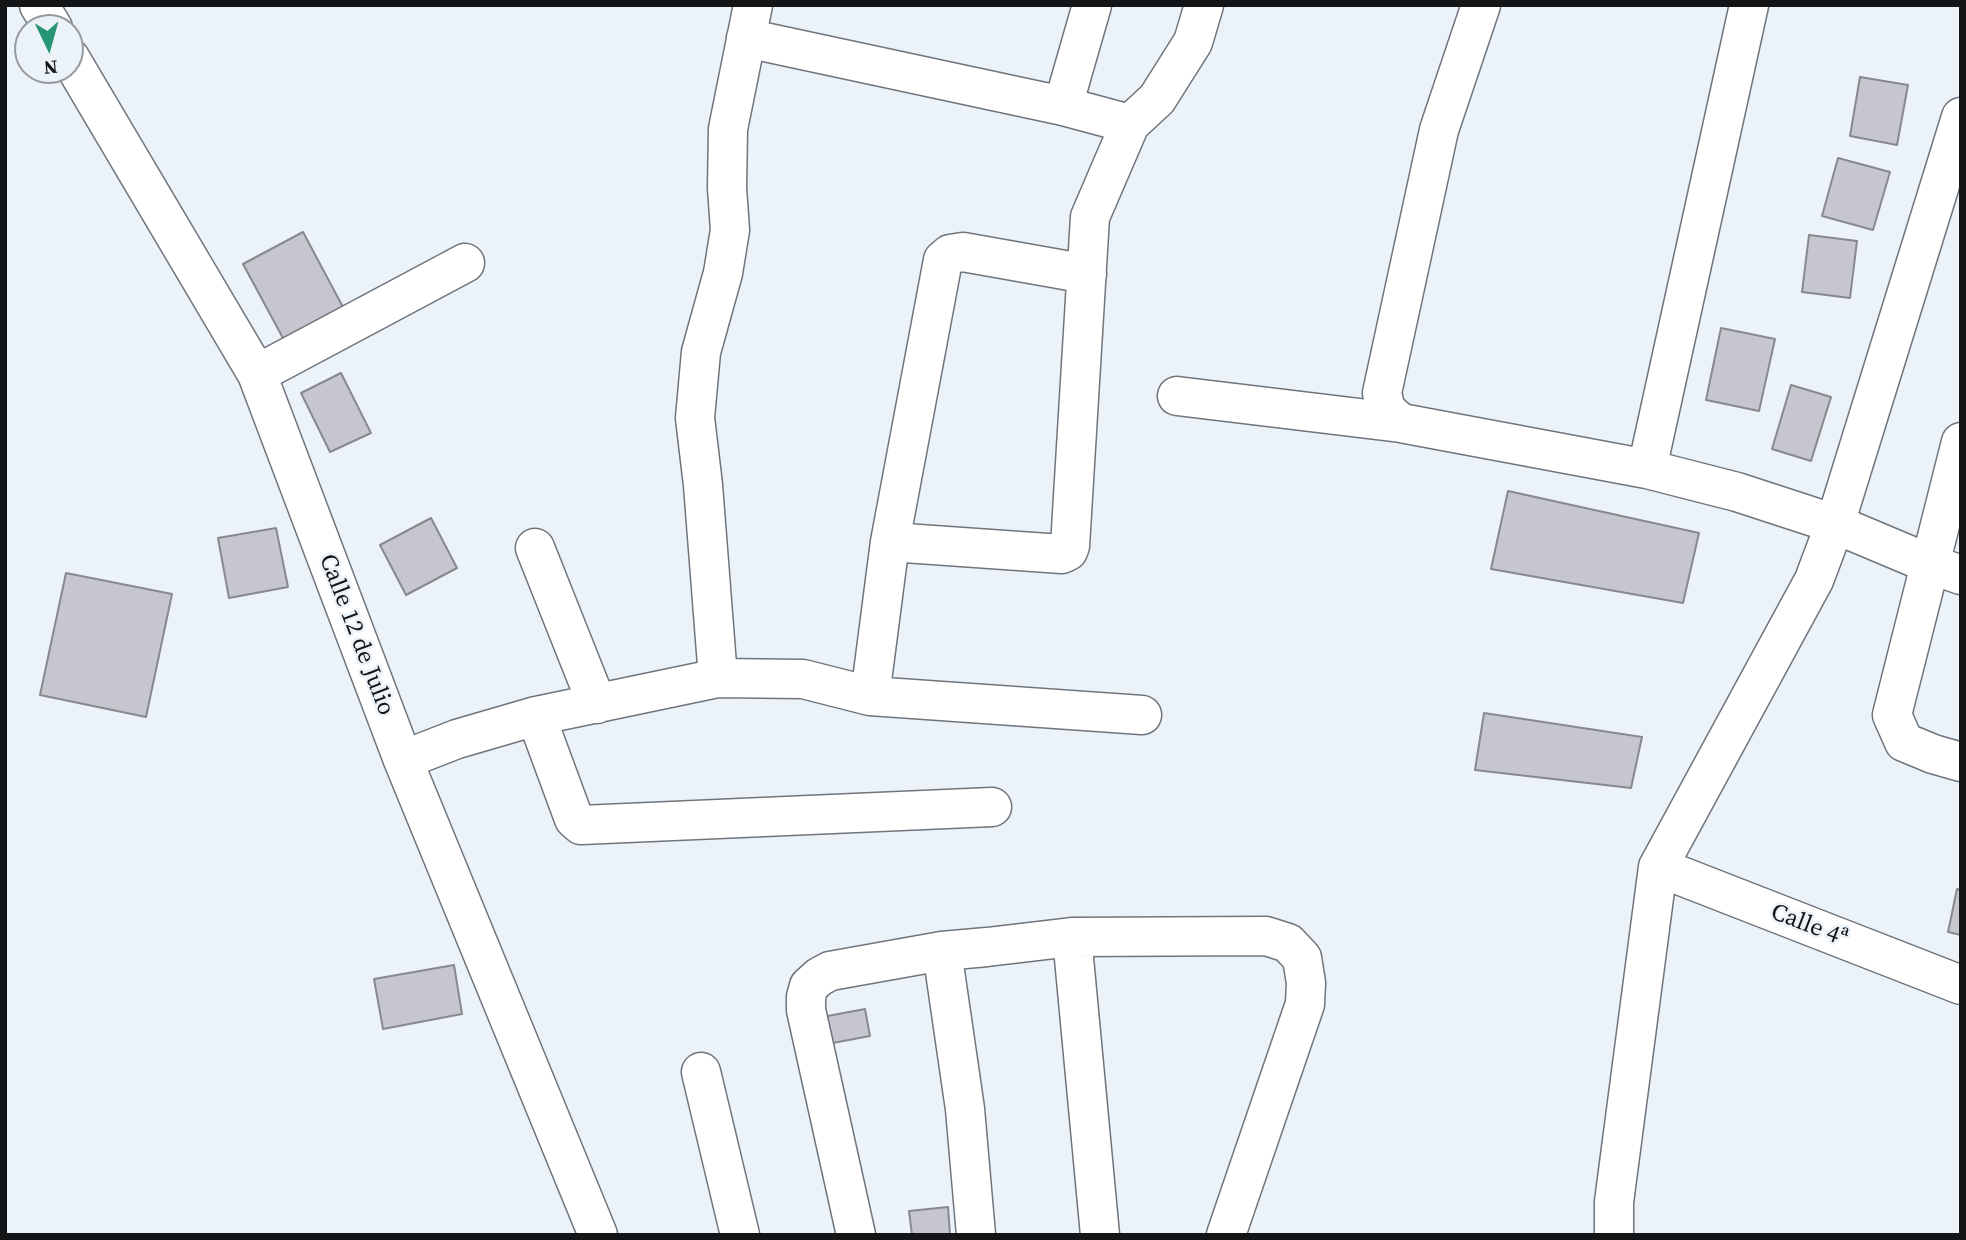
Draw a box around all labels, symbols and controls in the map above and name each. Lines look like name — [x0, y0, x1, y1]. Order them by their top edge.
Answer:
north arrow — [14, 14, 84, 84]
text: N — [43, 54, 59, 81]
street label: Calle 12 de Julio — [312, 550, 400, 720]
street label: Calle 4ª — [1767, 898, 1851, 954]

